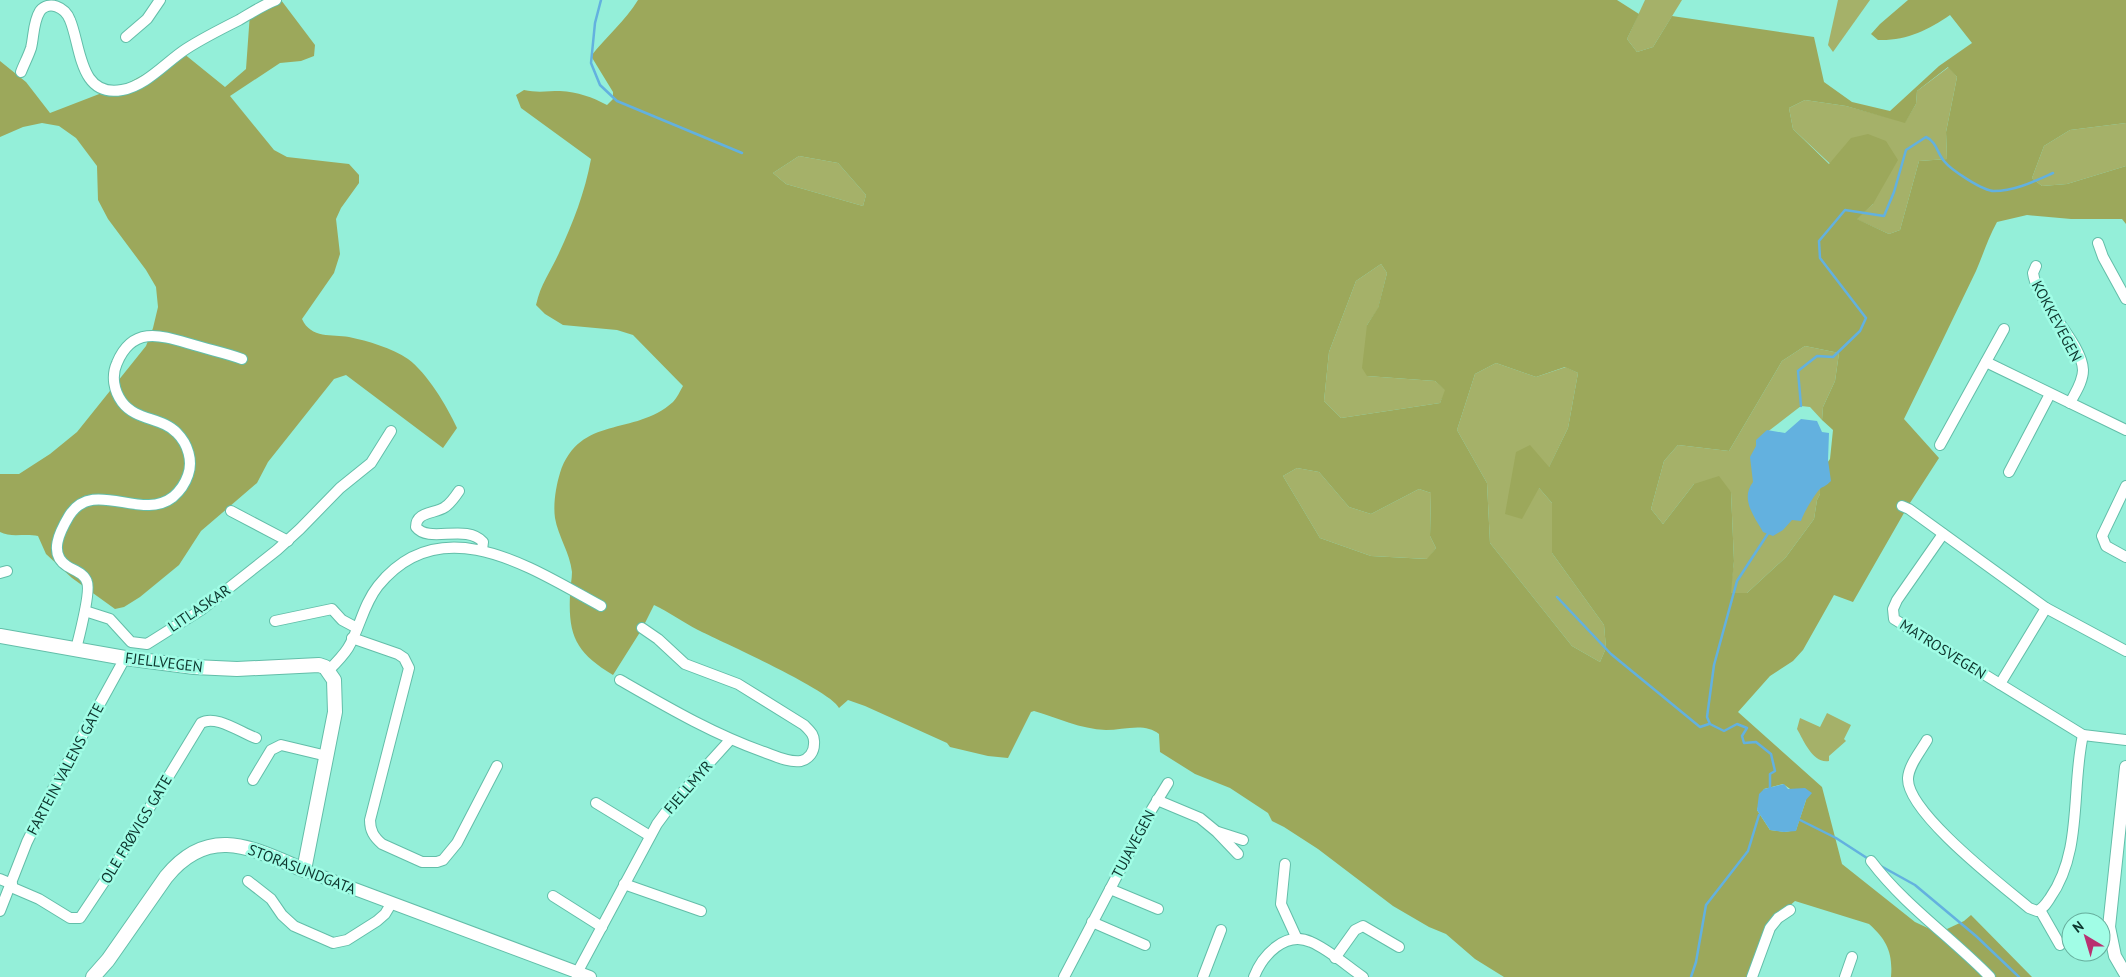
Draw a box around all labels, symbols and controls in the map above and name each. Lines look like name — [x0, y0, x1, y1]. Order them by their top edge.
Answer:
street label: KOKKEVEGEN — [2028, 277, 2086, 365]
street label: LITLASKAR — [164, 580, 234, 636]
street label: MATROSVEGEN — [1896, 615, 1990, 683]
street label: FJELLVEGEN — [124, 648, 204, 676]
street label: FARTEIN VALENS GATE — [22, 700, 108, 838]
street label: FJELLMYR — [660, 756, 716, 818]
street label: OLE FRØVIGS GATE — [96, 771, 176, 887]
street label: TUJAVEGEN — [1107, 807, 1159, 881]
street label: STORASUNDGATA — [245, 840, 359, 898]
north arrow — [2061, 912, 2111, 962]
text: N — [2069, 917, 2087, 937]

